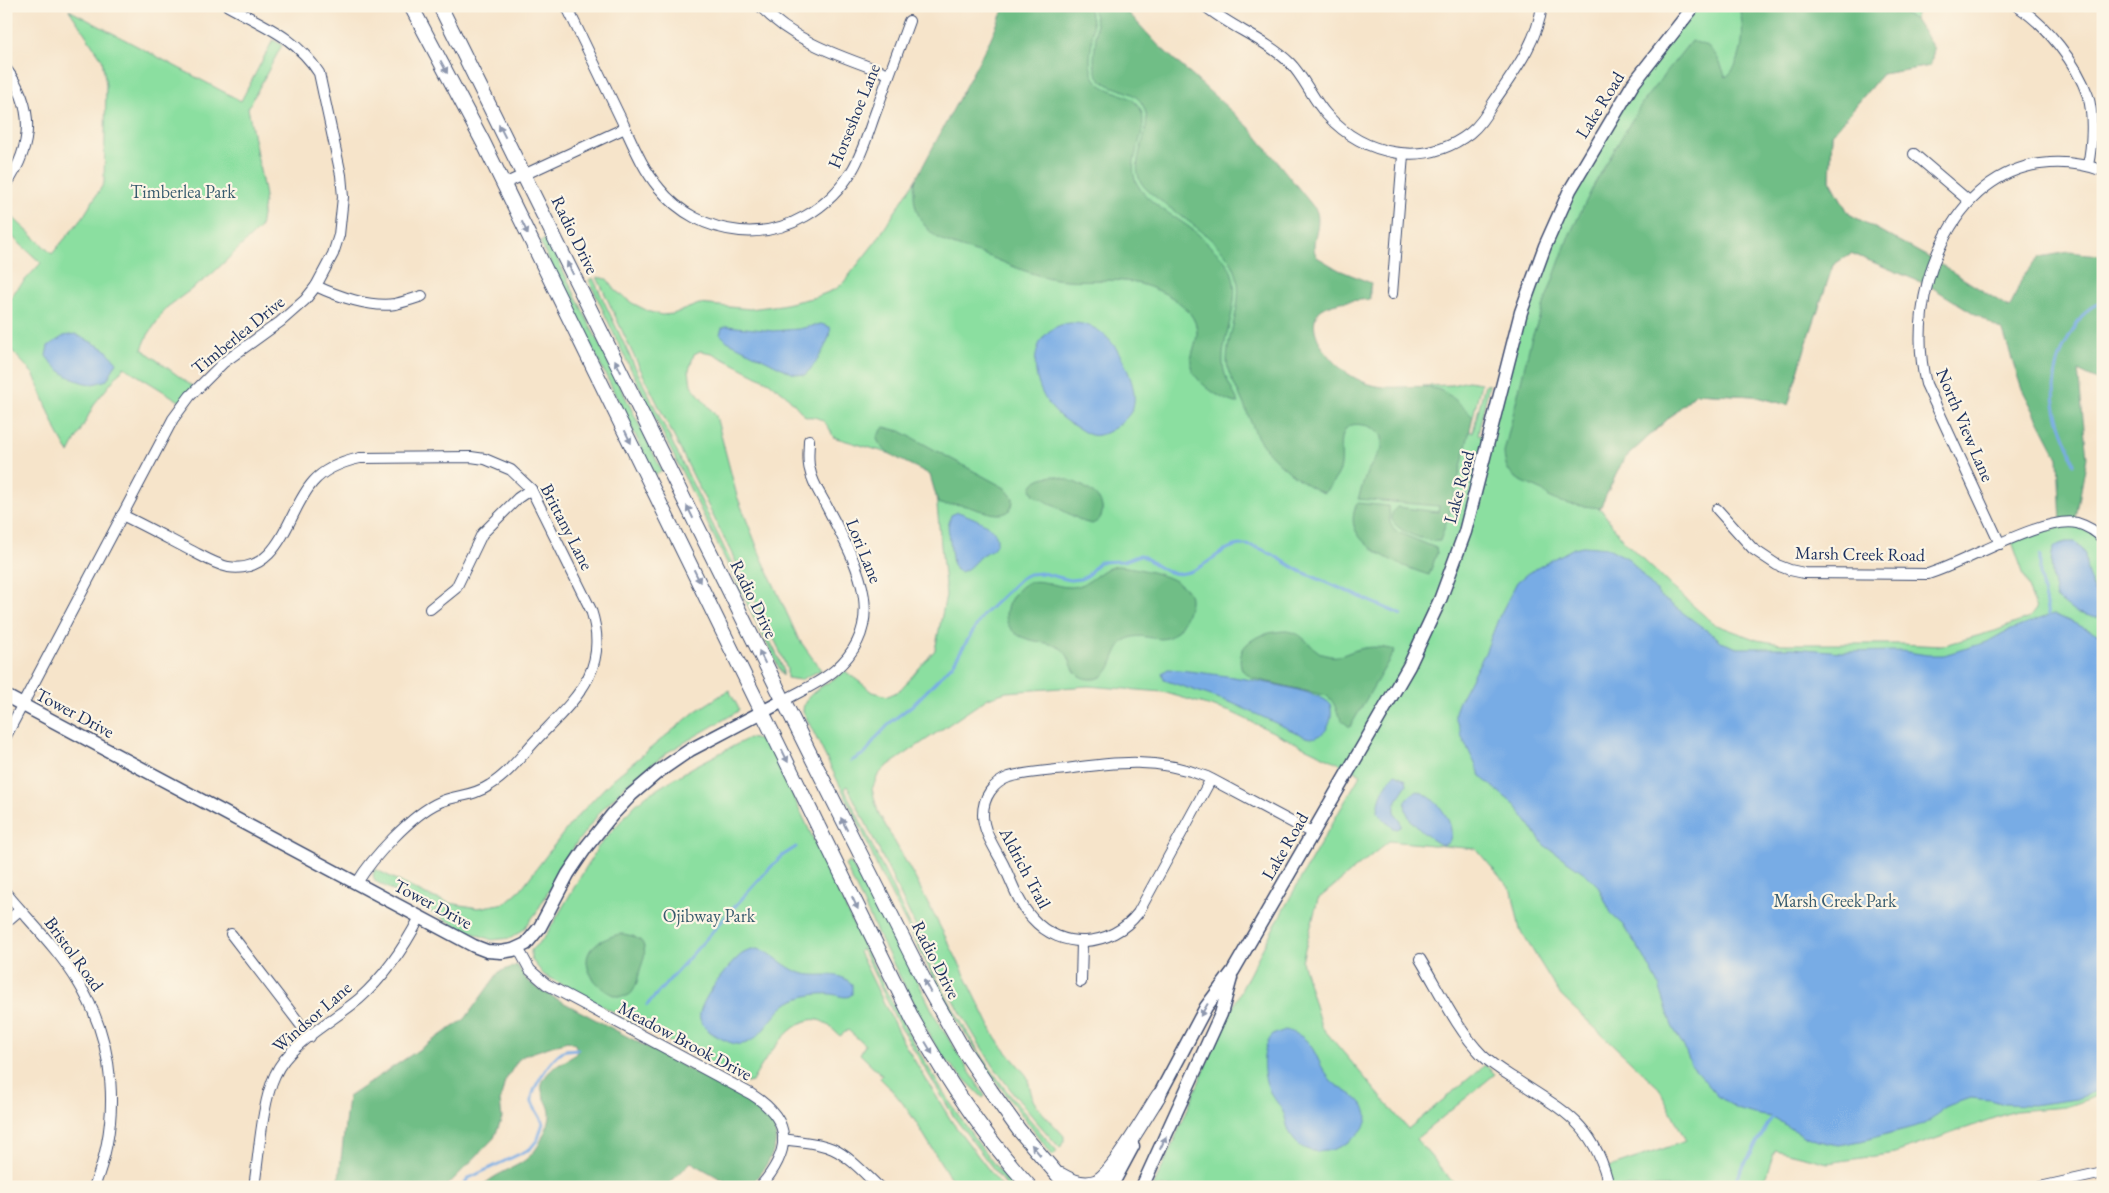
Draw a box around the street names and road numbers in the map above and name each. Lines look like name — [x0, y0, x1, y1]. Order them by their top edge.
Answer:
street label: Horseshoe Lane — [822, 60, 885, 172]
street label: Lake Road — [1570, 66, 1630, 142]
street label: Radio Drive — [547, 192, 604, 278]
street label: Timberlea Drive — [186, 290, 289, 379]
street label: North View Lane — [1931, 365, 2000, 485]
street label: Lake Road — [1438, 447, 1479, 526]
street label: Brittany Lane — [536, 480, 599, 574]
street label: Lori Lane — [841, 515, 888, 586]
street label: Marsh Creek Road — [1795, 541, 1926, 566]
street label: Radio Drive — [726, 556, 783, 642]
street label: Tower Drive — [32, 682, 119, 743]
street label: Lake Road — [1256, 807, 1314, 884]
street label: Aldrich Trail — [994, 822, 1056, 912]
street label: Tower Drive — [390, 873, 477, 934]
street label: Bristol Road — [40, 912, 110, 996]
street label: Radio Drive — [907, 917, 966, 1003]
street label: Windsor Lane — [267, 976, 356, 1057]
street label: Meadow Brook Drive — [614, 996, 756, 1086]

